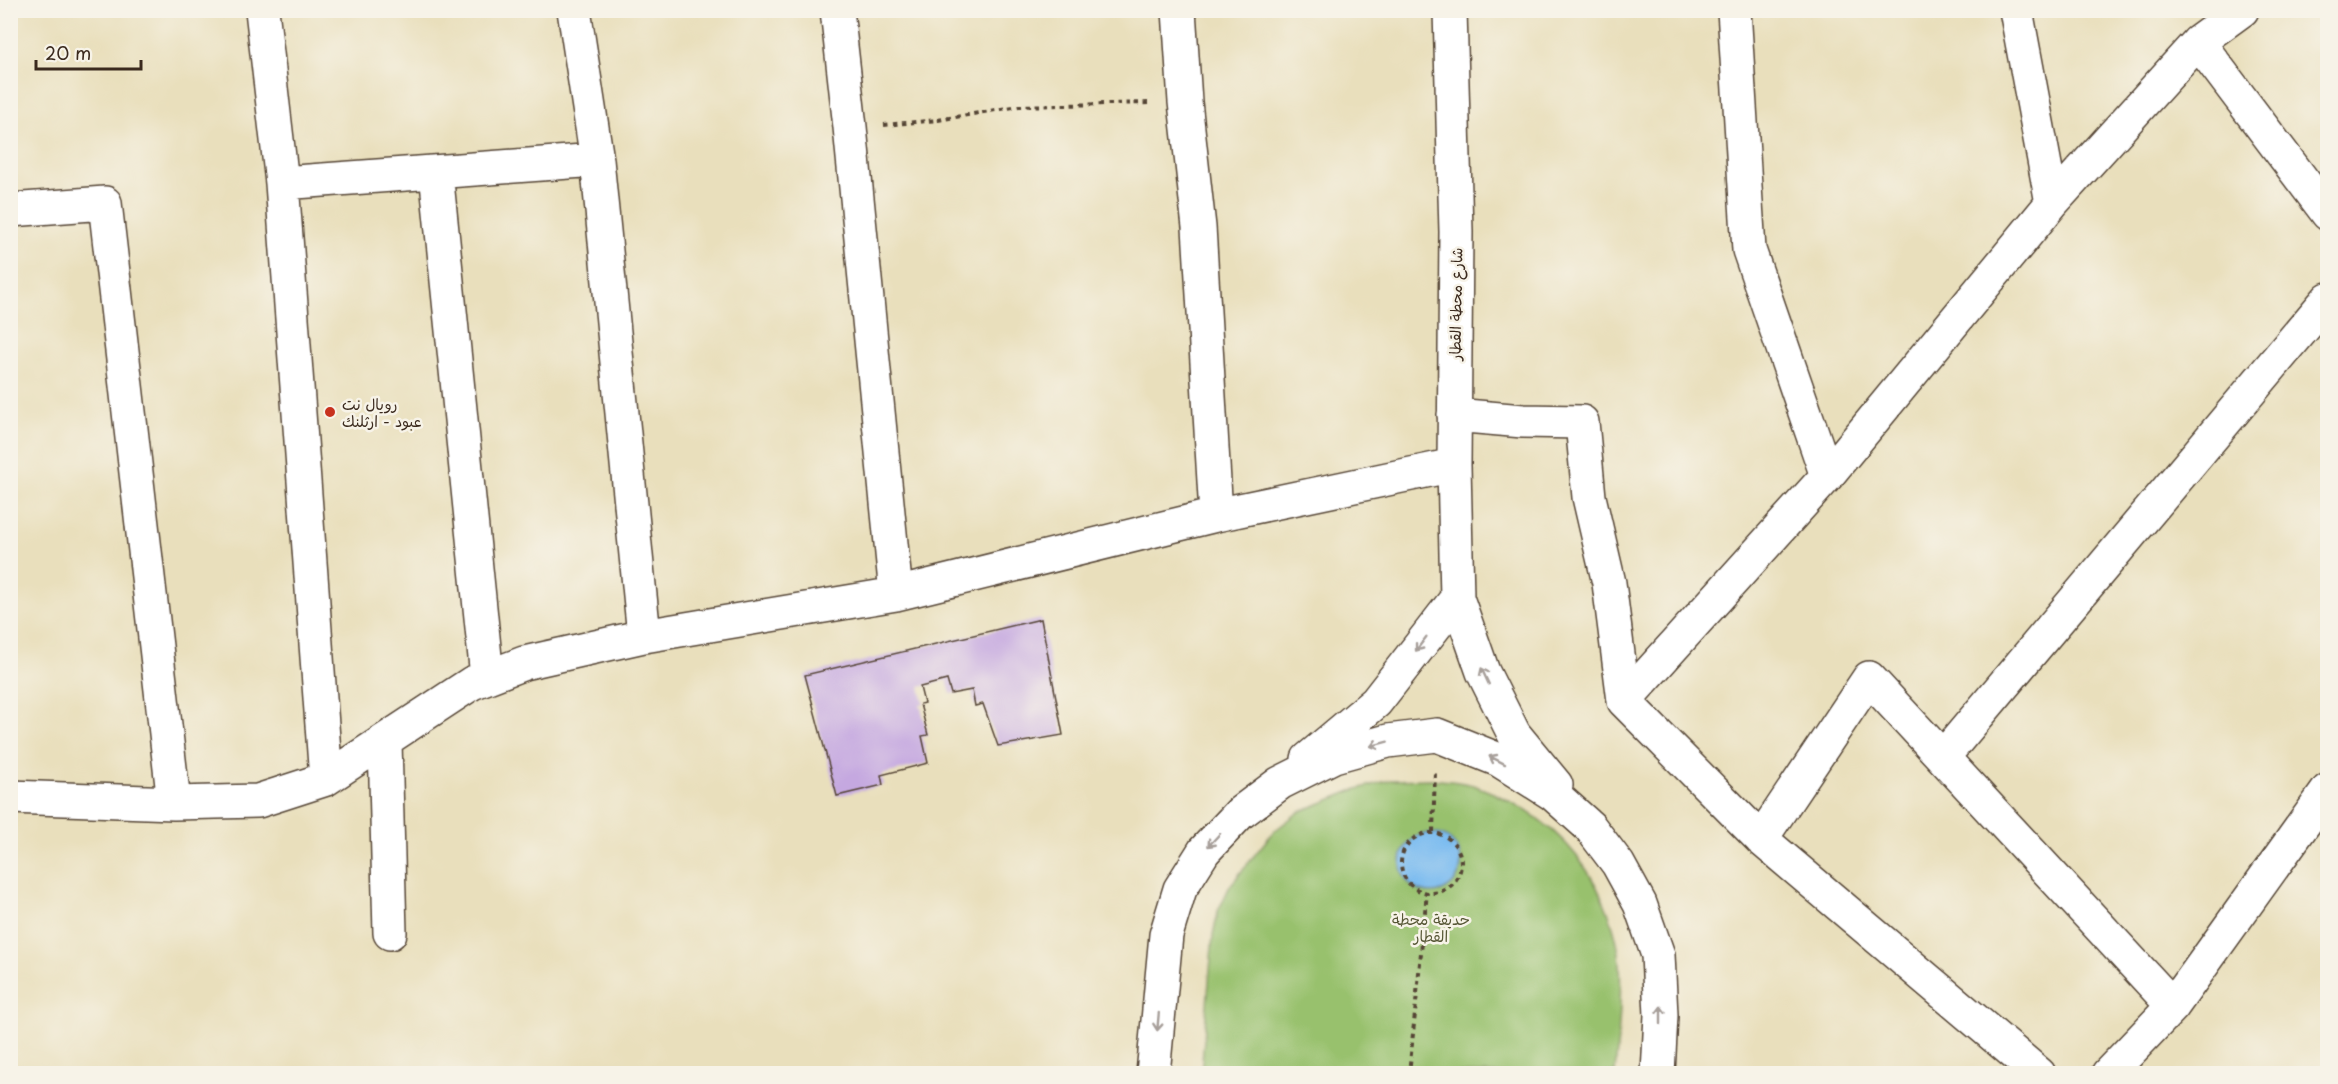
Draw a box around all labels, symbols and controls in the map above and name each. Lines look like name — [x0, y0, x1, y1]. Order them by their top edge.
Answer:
scale bar — [36, 33, 141, 71]
text: 20 m — [45, 39, 91, 66]
street label: شارع محطة القطار — [1442, 247, 1467, 362]
place label: رويال نت عبود - ارثلنك — [342, 392, 422, 432]
marker: رويال نت عبود - ارثلنك — [323, 405, 337, 419]
one-way arrow — [1415, 636, 1428, 652]
one-way arrow — [1479, 668, 1491, 686]
one-way arrow — [1370, 738, 1389, 750]
one-way arrow — [1489, 754, 1507, 766]
one-way arrow — [1207, 833, 1221, 848]
park label: حديقة محطة القطار — [1392, 907, 1470, 947]
one-way arrow — [1655, 1006, 1667, 1026]
one-way arrow — [1152, 1012, 1163, 1032]

